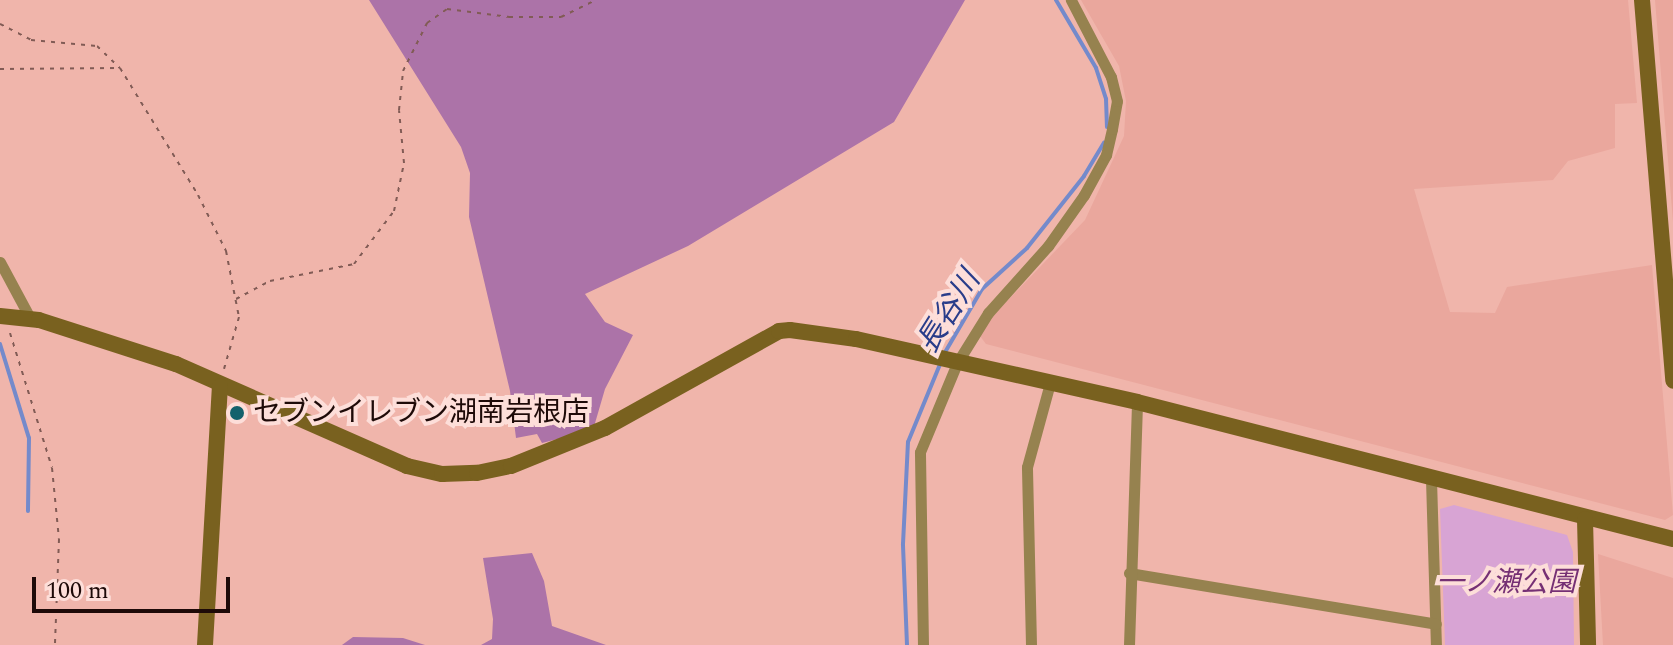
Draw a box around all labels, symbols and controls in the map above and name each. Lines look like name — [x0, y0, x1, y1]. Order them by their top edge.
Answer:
water label: 長谷川 — [910, 264, 988, 360]
place label: セブンイレブン湖南岩根店 — [253, 396, 589, 430]
marker: セブンイレブン湖南岩根店 — [228, 404, 246, 422]
scale bar — [36, 561, 234, 611]
park label: 一ノ瀬公園 — [1436, 566, 1576, 600]
text: 100 m — [46, 573, 109, 609]

